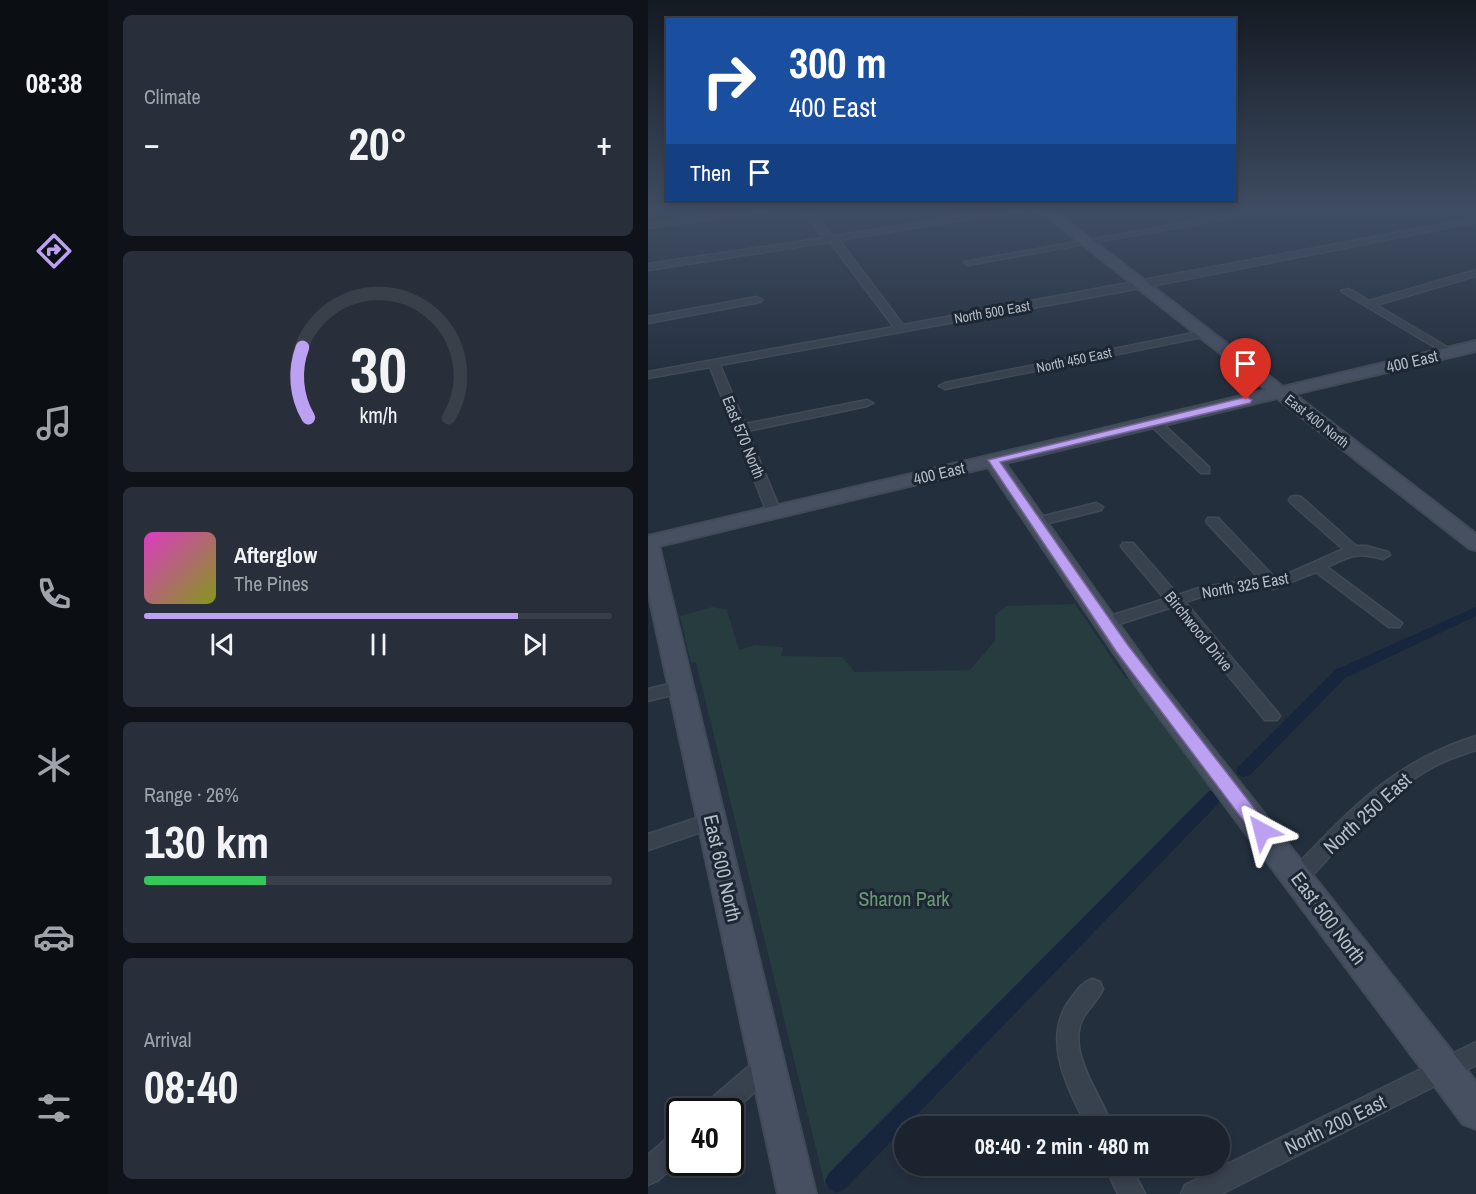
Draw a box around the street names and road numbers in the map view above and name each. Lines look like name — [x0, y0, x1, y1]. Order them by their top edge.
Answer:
street label: North 500 East — [953, 296, 1031, 328]
street label: North 450 East — [1035, 343, 1113, 377]
street label: 400 East — [1384, 344, 1440, 378]
street label: East 400 North — [1281, 390, 1353, 452]
street label: East 570 North — [717, 392, 771, 482]
street label: 400 East — [911, 456, 967, 490]
street label: North 325 East — [1200, 567, 1290, 603]
street label: Birchwood Drive — [1160, 586, 1238, 676]
street label: North 250 East — [1317, 766, 1417, 860]
street label: East 600 North — [698, 812, 748, 924]
street label: East 500 North — [1285, 866, 1373, 970]
street label: North 200 East — [1280, 1088, 1390, 1160]

